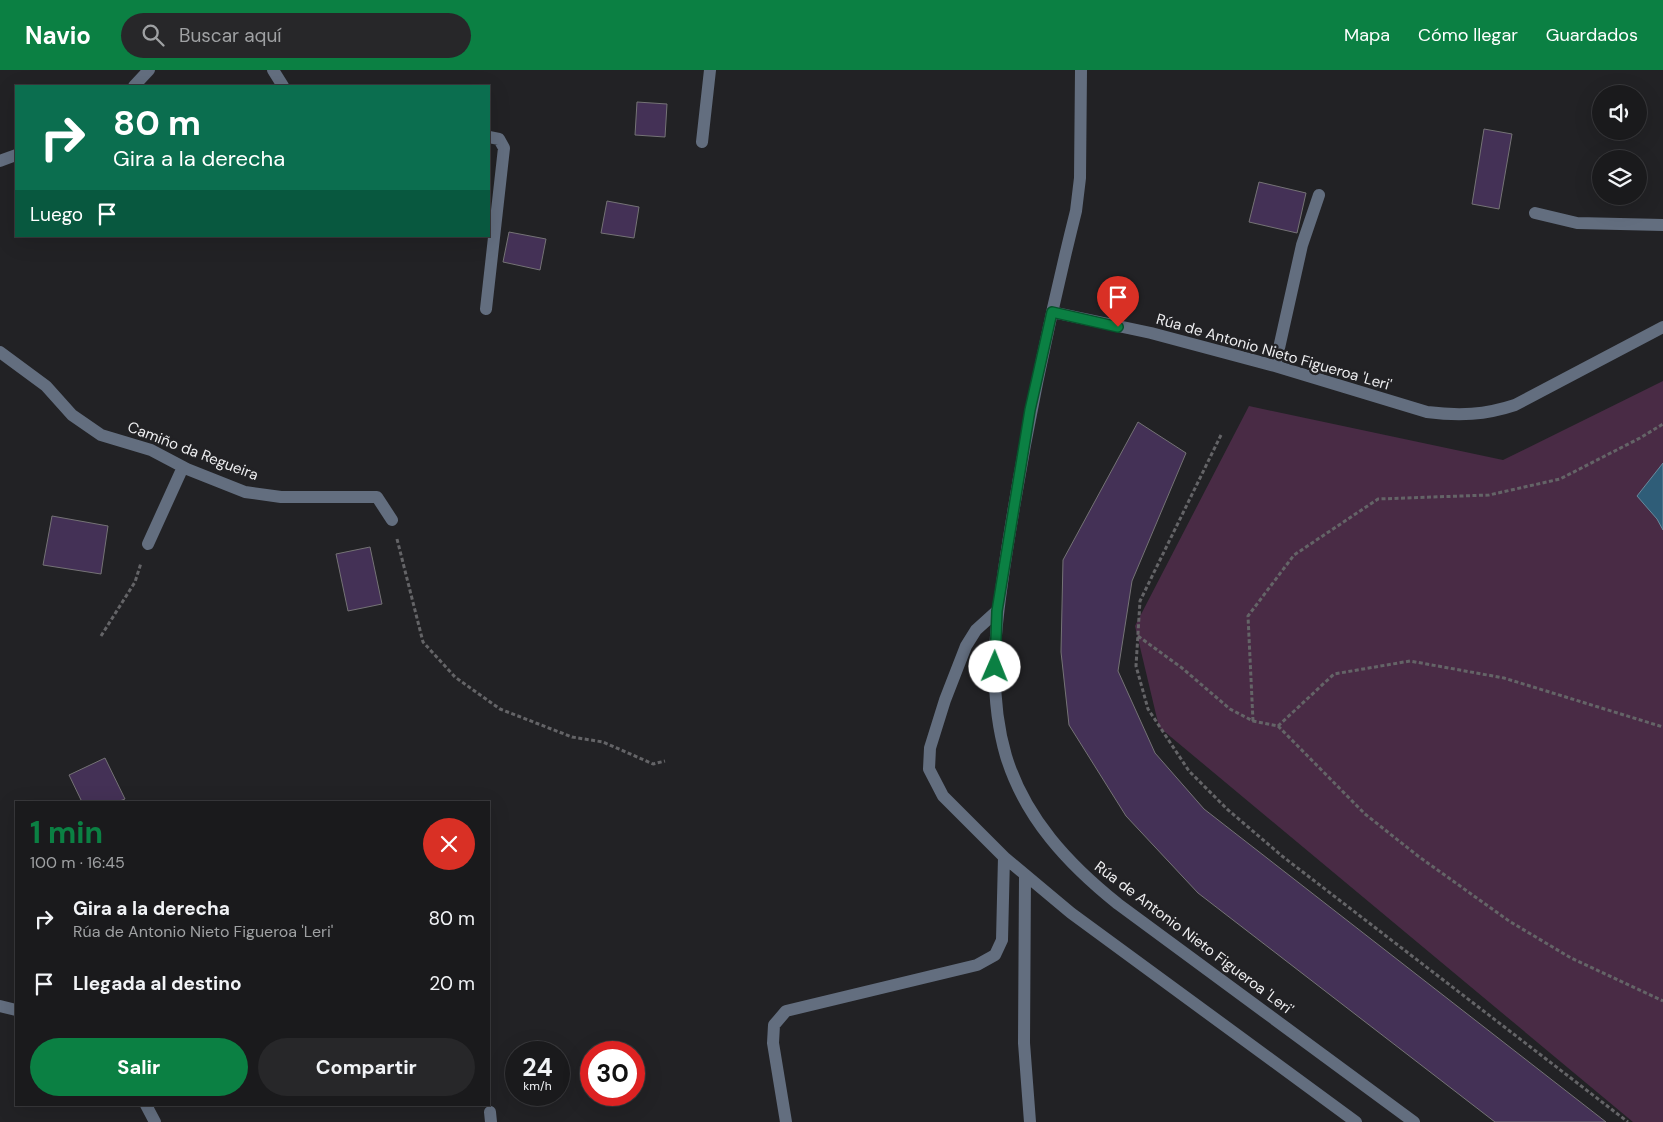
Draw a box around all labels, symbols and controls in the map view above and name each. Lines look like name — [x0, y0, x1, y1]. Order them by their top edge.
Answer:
search box — [121, 13, 471, 58]
text: Navio — [25, 20, 91, 51]
icon: search — [139, 21, 167, 49]
text: Buscar aquí — [179, 23, 282, 48]
text: Mapa — [1344, 23, 1390, 47]
text: Cómo llegar — [1418, 23, 1518, 47]
text: Guardados — [1546, 23, 1638, 47]
map controls — [1592, 85, 1647, 205]
button: sound — [1592, 85, 1647, 140]
text: 80 m — [113, 100, 201, 146]
icon: right — [30, 105, 95, 170]
text: Gira a la derecha — [113, 144, 285, 173]
button: layers — [1592, 150, 1647, 205]
icon: arrive — [93, 200, 121, 228]
text: Luego — [30, 202, 83, 227]
pin — [1097, 276, 1139, 327]
icon: arrive — [1104, 283, 1132, 311]
street label: Rúa de Antonio Nieto Figueroa 'Leri' — [1154, 309, 1394, 395]
street label: Camiño da Regueira — [125, 417, 261, 485]
position arrow — [968, 640, 1020, 692]
text: 1 min — [30, 813, 103, 852]
button: close — [423, 818, 475, 870]
text: 100 m · 16:45 — [30, 852, 125, 873]
street label: Rúa de Antonio Nieto Figueroa 'Leri' — [1091, 857, 1297, 1019]
text: Gira a la derecha — [73, 896, 230, 921]
icon: right — [30, 905, 58, 933]
text: 80 m — [428, 906, 475, 931]
text: Rúa de Antonio Nieto Figueroa 'Leri' — [73, 921, 333, 942]
icon: arrive — [30, 970, 58, 998]
text: Llegada al destino — [73, 971, 242, 996]
text: 20 m — [429, 971, 475, 996]
button: Salir — [30, 1038, 248, 1096]
button: Compartir — [258, 1038, 475, 1096]
speed limit sign: 30 — [580, 1041, 645, 1106]
text: 24 — [522, 1051, 553, 1084]
text: km/h — [523, 1078, 552, 1094]

